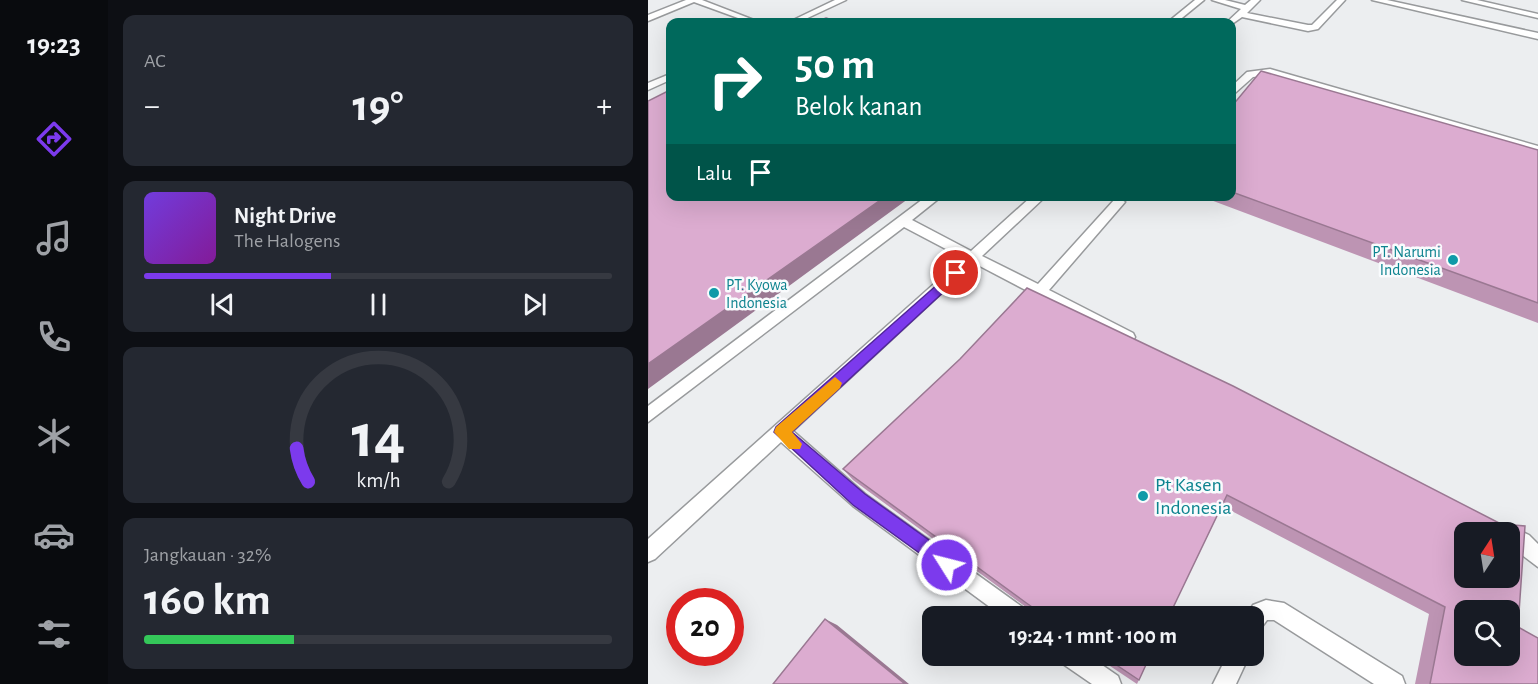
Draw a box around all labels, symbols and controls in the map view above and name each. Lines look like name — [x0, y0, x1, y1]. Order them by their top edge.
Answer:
text: 19:23 — [27, 31, 81, 58]
icon: right — [696, 42, 774, 120]
text: 50 m — [795, 44, 875, 86]
text: AC — [144, 51, 166, 71]
text: 19° — [352, 84, 404, 129]
text: − — [144, 90, 160, 123]
text: + — [596, 90, 612, 123]
text: Belok kanan — [795, 93, 922, 120]
icon: directions — [33, 118, 75, 160]
icon: arrive — [744, 156, 777, 189]
text: Lalu — [696, 162, 732, 184]
text: Night Drive — [234, 205, 336, 227]
icon: music — [33, 217, 75, 259]
text: The Halogens — [234, 231, 340, 251]
place label: PT. Narumi Indonesia — [1372, 244, 1441, 278]
pin — [930, 247, 981, 298]
marker: PT. Narumi Indonesia — [1446, 253, 1460, 267]
icon: arrive — [939, 256, 972, 289]
place label: PT. Kyowa Indonesia — [726, 277, 788, 311]
marker: PT. Kyowa Indonesia — [707, 286, 721, 300]
icon: previous — [206, 288, 239, 321]
icon: pause — [362, 288, 395, 321]
icon: next — [518, 288, 551, 321]
icon: phone — [33, 316, 75, 358]
text: 14 — [351, 406, 405, 468]
icon: climate — [33, 415, 75, 457]
text: km/h — [356, 470, 400, 491]
place label: Pt Kasen Indonesia — [1155, 475, 1231, 518]
marker: Pt Kasen Indonesia — [1136, 489, 1150, 503]
icon: car — [33, 514, 75, 556]
north arrow — [1454, 522, 1520, 588]
map controls — [1454, 522, 1520, 666]
position arrow — [915, 533, 979, 597]
text: Jangkauan · 32% — [144, 545, 271, 565]
text: 160 km — [144, 578, 271, 623]
speed limit sign: 20 — [666, 588, 744, 666]
button: search — [1454, 600, 1520, 666]
icon: filters — [33, 613, 75, 655]
text: 19:24 · 1 mnt · 100 m — [1009, 625, 1177, 647]

